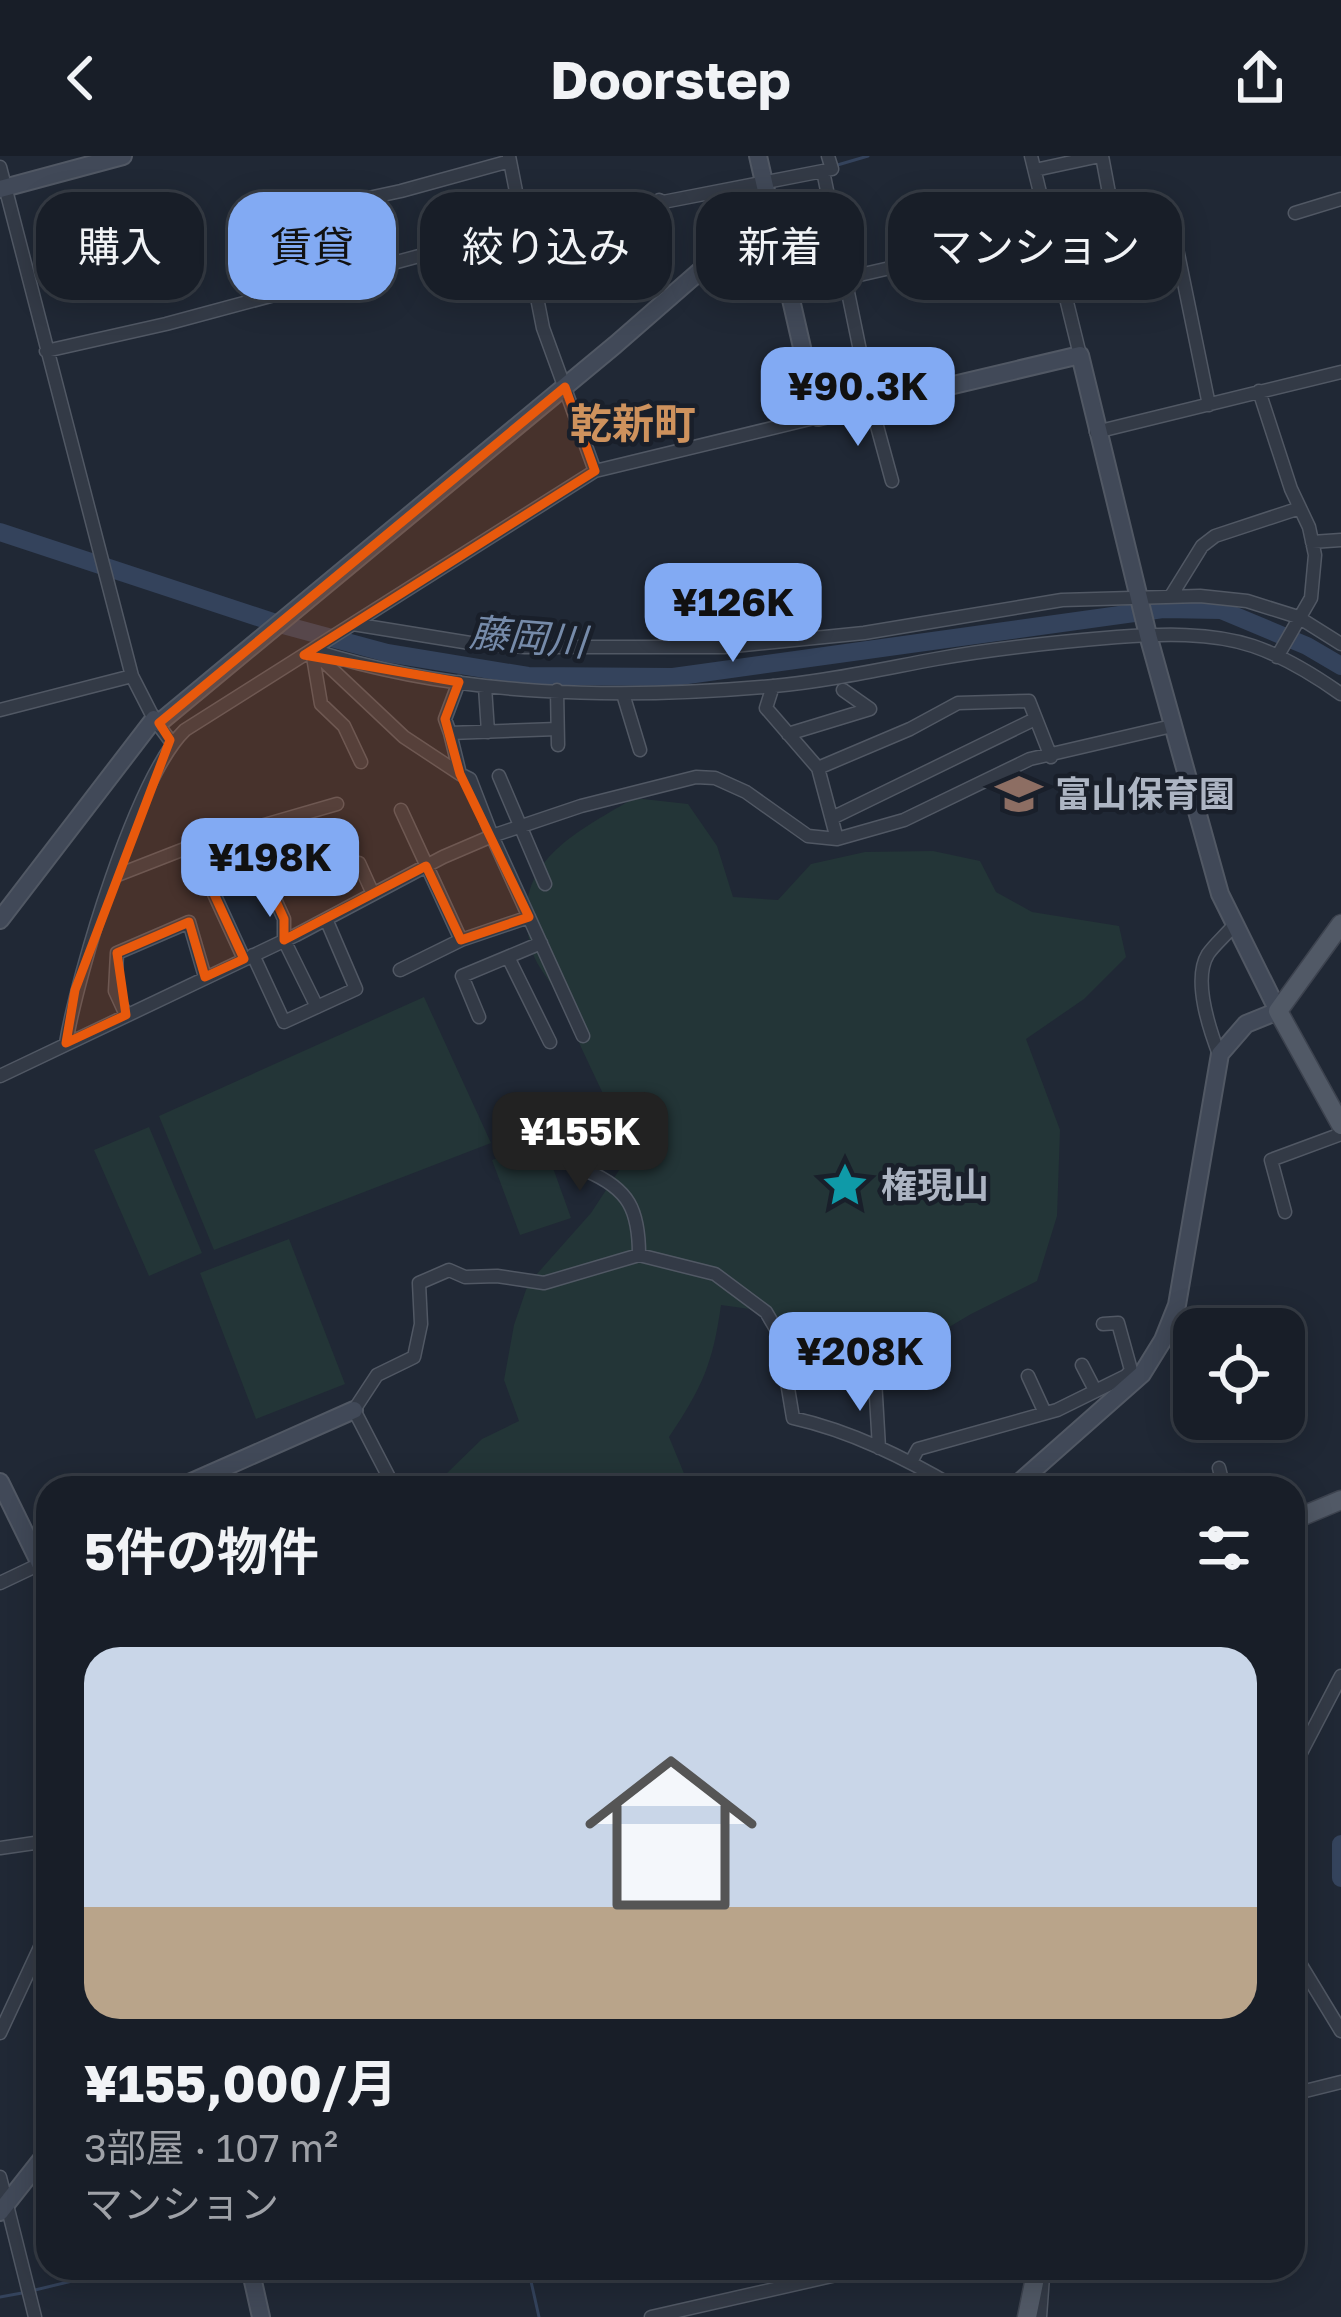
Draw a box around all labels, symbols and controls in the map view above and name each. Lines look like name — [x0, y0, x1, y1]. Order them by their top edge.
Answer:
icon: back — [48, 45, 114, 111]
icon: share — [1227, 45, 1293, 111]
text: Doorstep — [550, 46, 791, 111]
chip: 購入 — [36, 192, 204, 300]
chip: 賃貸 — [228, 192, 396, 300]
chip: 絞り込み — [420, 192, 672, 300]
chip: 新着 — [696, 192, 864, 300]
chip: マンション — [888, 192, 1182, 300]
pin: ¥90.3K — [760, 347, 956, 449]
text: ¥90.3K — [788, 362, 928, 409]
district label: 乾新町 — [570, 398, 696, 448]
pin: ¥126K — [649, 563, 817, 665]
text: ¥126K — [672, 578, 794, 625]
water label: 藤岡川 — [468, 608, 592, 665]
school or university icon: 富山保育園 — [994, 769, 1044, 819]
place label: 富山保育園 — [1055, 772, 1235, 815]
pin: ¥198K — [186, 818, 354, 920]
text: ¥198K — [208, 833, 332, 880]
pin: ¥155K — [496, 1092, 664, 1194]
text: ¥155K — [519, 1107, 641, 1154]
place icon: 権現山 — [820, 1160, 870, 1210]
place label: 権現山 — [881, 1163, 989, 1206]
map controls — [1173, 1308, 1305, 1440]
button: locate — [1173, 1308, 1305, 1440]
pin: ¥208K — [776, 1312, 944, 1414]
text: ¥208K — [796, 1327, 924, 1374]
icon: filters — [1191, 1515, 1257, 1581]
text: 5件の物件 — [84, 1520, 319, 1581]
icon: home — [563, 1725, 779, 1941]
text: ¥155,000/月 — [84, 2052, 397, 2113]
text: 3部屋 · 107 m² — [84, 2124, 338, 2171]
text: マンション — [84, 2180, 279, 2227]

